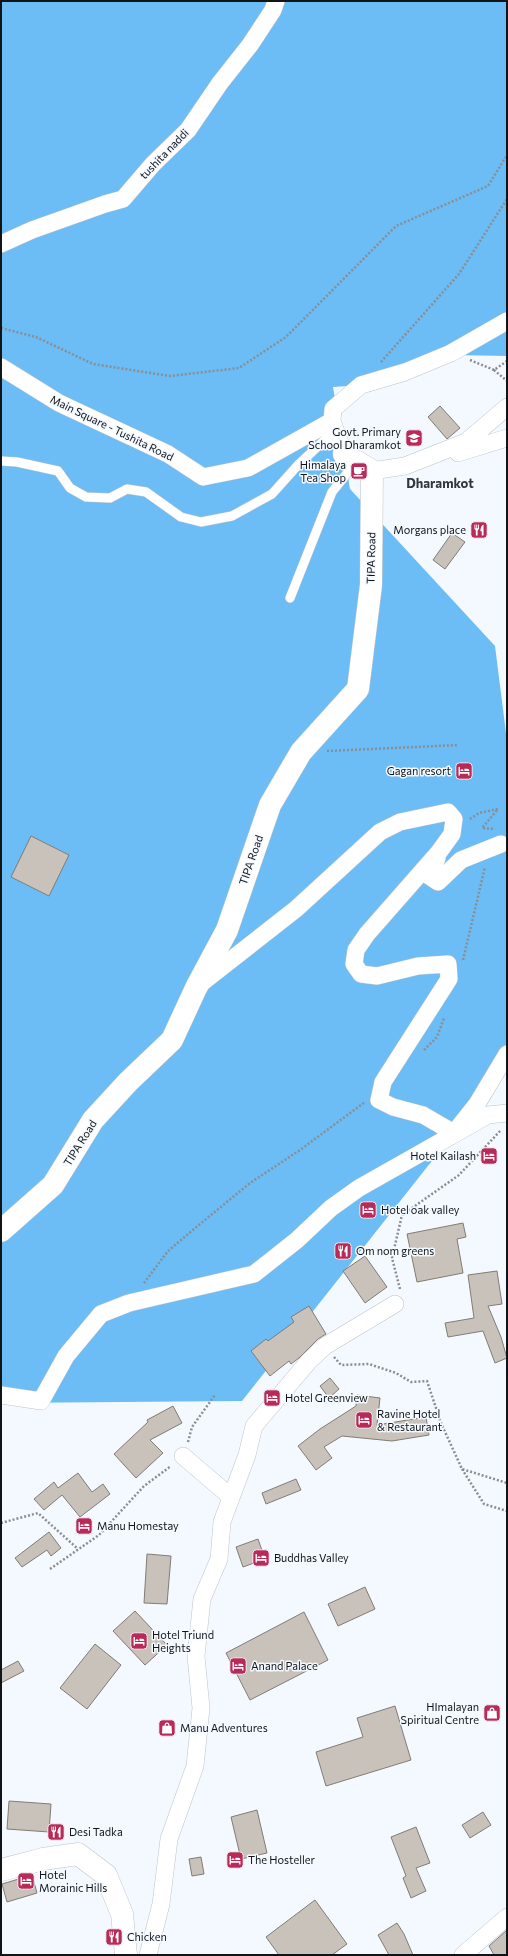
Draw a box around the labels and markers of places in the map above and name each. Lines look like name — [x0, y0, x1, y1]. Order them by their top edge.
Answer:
place label: Govt. Primary School Dharamkot — [308, 425, 401, 451]
school or university icon: Govt. Primary School Dharamkot — [404, 428, 424, 448]
place label: Himalaya Tea Shop — [300, 458, 346, 484]
cafe icon: Himalaya Tea Shop — [349, 461, 369, 481]
restaurant icon: Morgans place — [469, 520, 489, 540]
place label: Morgans place — [393, 523, 466, 536]
hotel icon: Gagan resort — [454, 761, 474, 781]
place label: Gagan resort — [387, 764, 451, 777]
hotel icon: Hotel Kailash — [479, 1146, 499, 1166]
place label: Hotel Kailash — [410, 1149, 476, 1162]
hotel icon: Hotel oak valley — [358, 1200, 378, 1220]
place label: Hotel oak valley — [381, 1203, 460, 1216]
restaurant icon: Om nom greens — [333, 1241, 353, 1261]
place label: Om nom greens — [356, 1244, 434, 1257]
hotel icon: Hotel Greenview — [262, 1388, 282, 1408]
place label: Hotel Greenview — [285, 1391, 368, 1404]
place label: Ravine Hotel & Restaurant — [377, 1407, 443, 1433]
hotel icon: Ravine Hotel & Restaurant — [354, 1410, 374, 1430]
hotel icon: Manu Homestay — [74, 1516, 94, 1536]
place label: Manu Homestay — [97, 1519, 179, 1532]
hotel icon: Buddhas Valley — [251, 1548, 271, 1568]
place label: Buddhas Valley — [274, 1551, 349, 1564]
place label: Hotel Triund Heights — [152, 1628, 214, 1654]
hotel icon: Hotel Triund Heights — [129, 1631, 149, 1651]
hotel icon: Anand Palace — [228, 1656, 248, 1676]
place label: Anand Palace — [251, 1659, 318, 1672]
place label: HImalayan Spiritual Centre — [401, 1700, 479, 1726]
shop icon: HImalayan Spiritual Centre — [482, 1703, 502, 1723]
shop icon: Manu Adventures — [157, 1718, 177, 1738]
place label: Manu Adventures — [180, 1721, 268, 1734]
restaurant icon: Desi Tadka — [46, 1822, 66, 1842]
place label: Desi Tadka — [69, 1825, 123, 1838]
hotel icon: The Hosteller — [225, 1850, 245, 1870]
place label: The Hosteller — [248, 1853, 316, 1866]
place label: Hotel Morainic Hills — [39, 1868, 107, 1894]
hotel icon: Hotel Morainic Hills — [16, 1871, 36, 1891]
restaurant icon: Chicken — [104, 1927, 124, 1947]
place label: Chicken — [127, 1930, 167, 1943]

